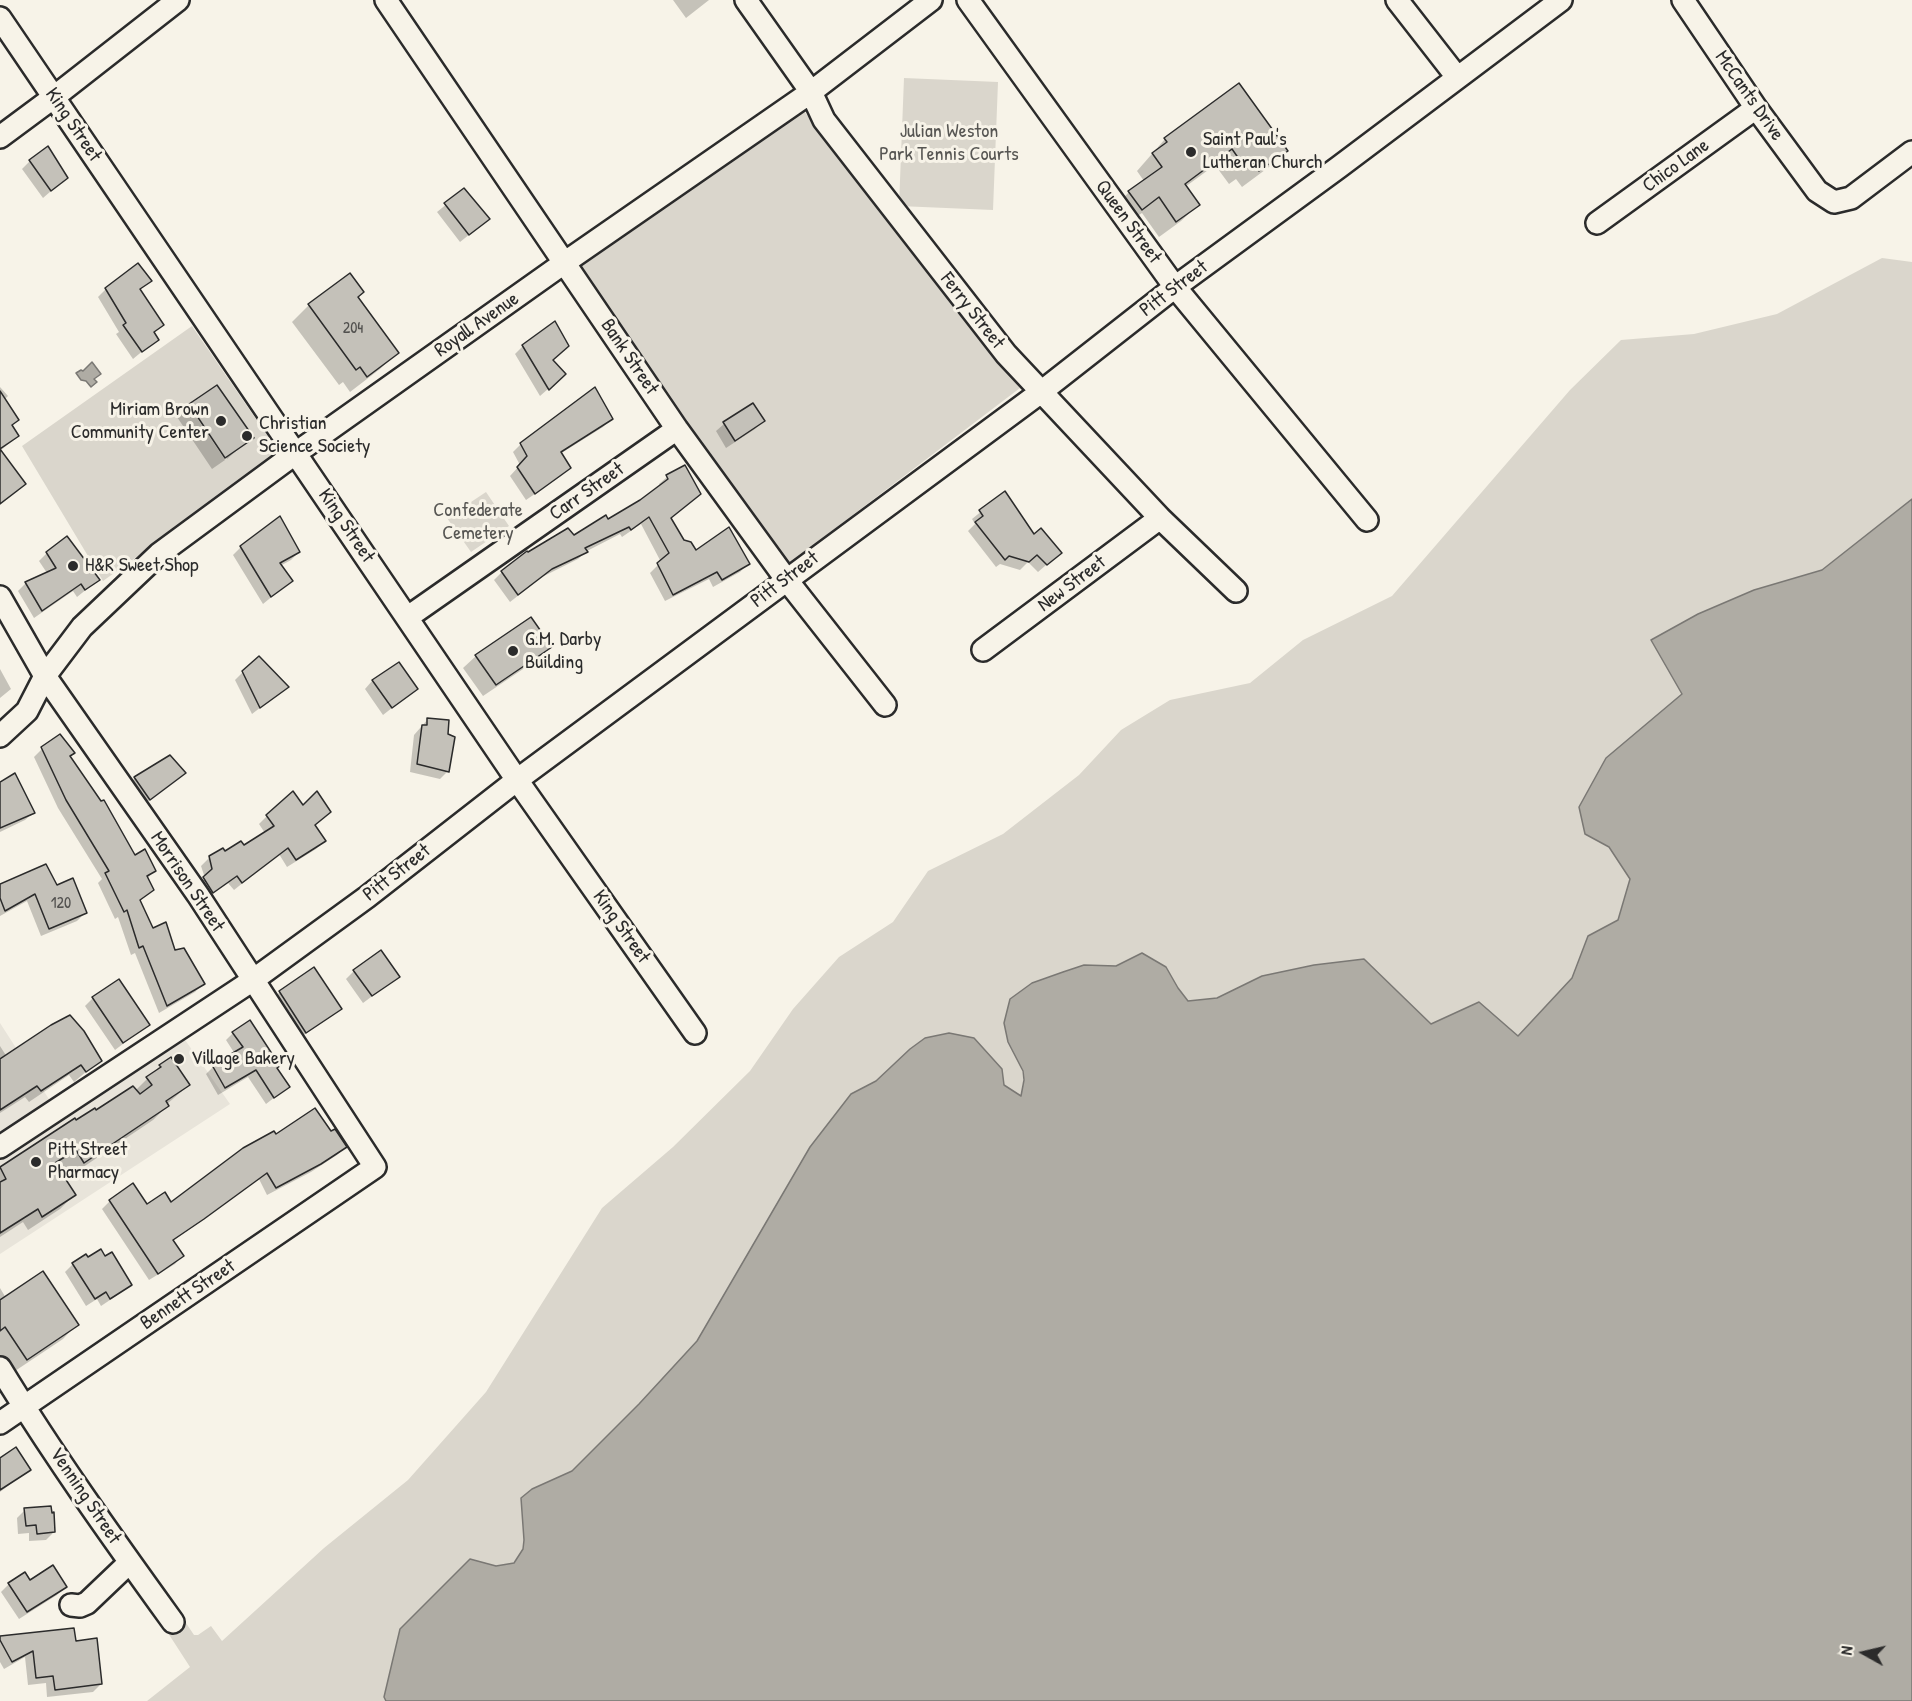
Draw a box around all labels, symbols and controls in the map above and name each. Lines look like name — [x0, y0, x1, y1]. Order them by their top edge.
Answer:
street label: McCants Drive — [1709, 46, 1789, 146]
street label: King Street — [40, 83, 106, 167]
park label: Julian Weston Park Tennis Courts — [879, 120, 1019, 167]
place label: Saint Paul's Lutheran Church — [1203, 128, 1322, 175]
street label: Chico Lane — [1638, 134, 1714, 198]
marker: Saint Paul's Lutheran Church — [1184, 145, 1198, 159]
street label: Queen Street — [1090, 176, 1166, 268]
street label: Pitt Street — [1135, 256, 1213, 322]
street label: Ferry Street — [935, 268, 1009, 354]
street label: Royall Avenue — [430, 287, 524, 363]
street label: Bank Street — [595, 314, 663, 400]
house number: 204 — [343, 319, 363, 339]
place label: Miriam Brown Community Center — [71, 398, 209, 445]
place label: Christian Science Society — [259, 412, 371, 459]
marker: Miriam Brown Community Center — [214, 414, 228, 428]
marker: Christian Science Society — [240, 429, 254, 443]
street label: Carr Street — [545, 458, 629, 526]
street label: King Street — [313, 484, 379, 568]
park label: Confederate Cemetery — [433, 499, 523, 546]
street label: Pitt Street — [746, 547, 824, 613]
street label: New Street — [1033, 551, 1111, 617]
place label: H&R Sweet Shop — [85, 554, 199, 578]
marker: H&R Sweet Shop — [66, 559, 80, 573]
place label: G.M. Darby Building — [525, 628, 601, 675]
marker: G.M. Darby Building — [506, 644, 520, 658]
street label: Morrison Street — [145, 827, 229, 937]
street label: Pitt Street — [358, 839, 436, 907]
street label: King Street — [587, 886, 655, 968]
house number: 120 — [51, 894, 71, 914]
place label: Village Bakery — [191, 1047, 295, 1071]
marker: Village Bakery — [172, 1052, 186, 1066]
place label: Pitt Street Pharmacy — [48, 1138, 127, 1185]
marker: Pitt Street Pharmacy — [29, 1155, 43, 1169]
street label: Bennett Street — [136, 1255, 240, 1335]
street label: Venning Street — [44, 1443, 126, 1549]
north arrow — [1834, 1623, 1894, 1683]
text: N — [1835, 1645, 1858, 1656]

